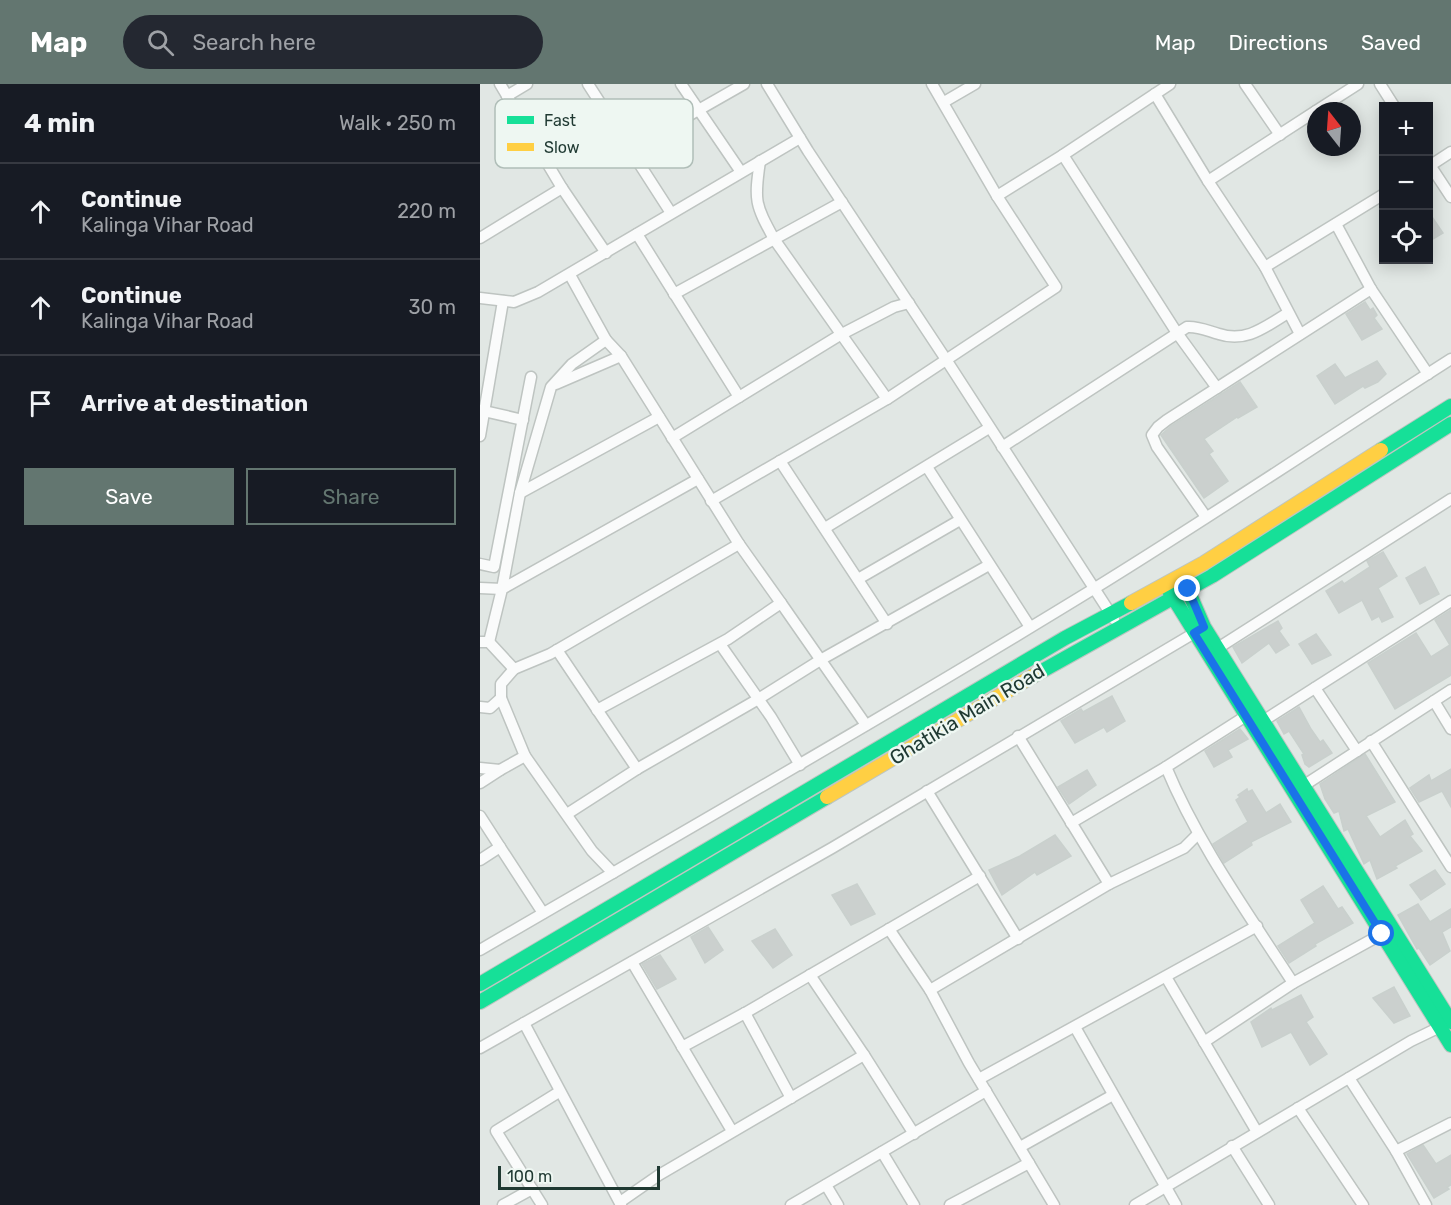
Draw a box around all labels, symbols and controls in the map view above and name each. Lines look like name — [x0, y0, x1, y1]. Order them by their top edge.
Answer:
search box — [123, 15, 543, 69]
text: Map — [30, 26, 87, 59]
icon: search — [144, 26, 177, 59]
text: Search here — [192, 29, 316, 56]
text: Map — [1155, 30, 1196, 55]
text: Directions — [1229, 30, 1328, 55]
text: Saved — [1361, 30, 1421, 55]
legend — [495, 99, 693, 168]
north arrow — [1307, 102, 1361, 156]
map controls — [1379, 102, 1433, 264]
button: + — [1379, 102, 1433, 156]
text: 4 min — [24, 108, 95, 139]
text: Walk · 250 m — [339, 111, 456, 135]
text: Fast — [544, 111, 576, 130]
text: Slow — [544, 138, 580, 157]
button: − — [1379, 156, 1433, 210]
text: Continue — [81, 186, 182, 213]
icon: ahead — [24, 195, 57, 228]
text: 220 m — [397, 199, 456, 223]
button: locate — [1379, 210, 1433, 264]
text: Kalinga Vihar Road — [81, 213, 254, 237]
text: Continue — [81, 282, 182, 309]
icon: ahead — [24, 291, 57, 324]
text: 30 m — [409, 295, 456, 319]
text: Kalinga Vihar Road — [81, 309, 254, 333]
icon: arrive — [24, 387, 57, 420]
text: Arrive at destination — [81, 390, 308, 417]
button: Save — [24, 468, 234, 525]
button: Share — [246, 468, 456, 525]
route end — [1174, 575, 1200, 601]
street label: Ghatikia Main Road — [885, 658, 1049, 770]
route start — [1368, 920, 1394, 946]
scale bar — [498, 1163, 660, 1190]
text: 100 m — [507, 1167, 552, 1186]

